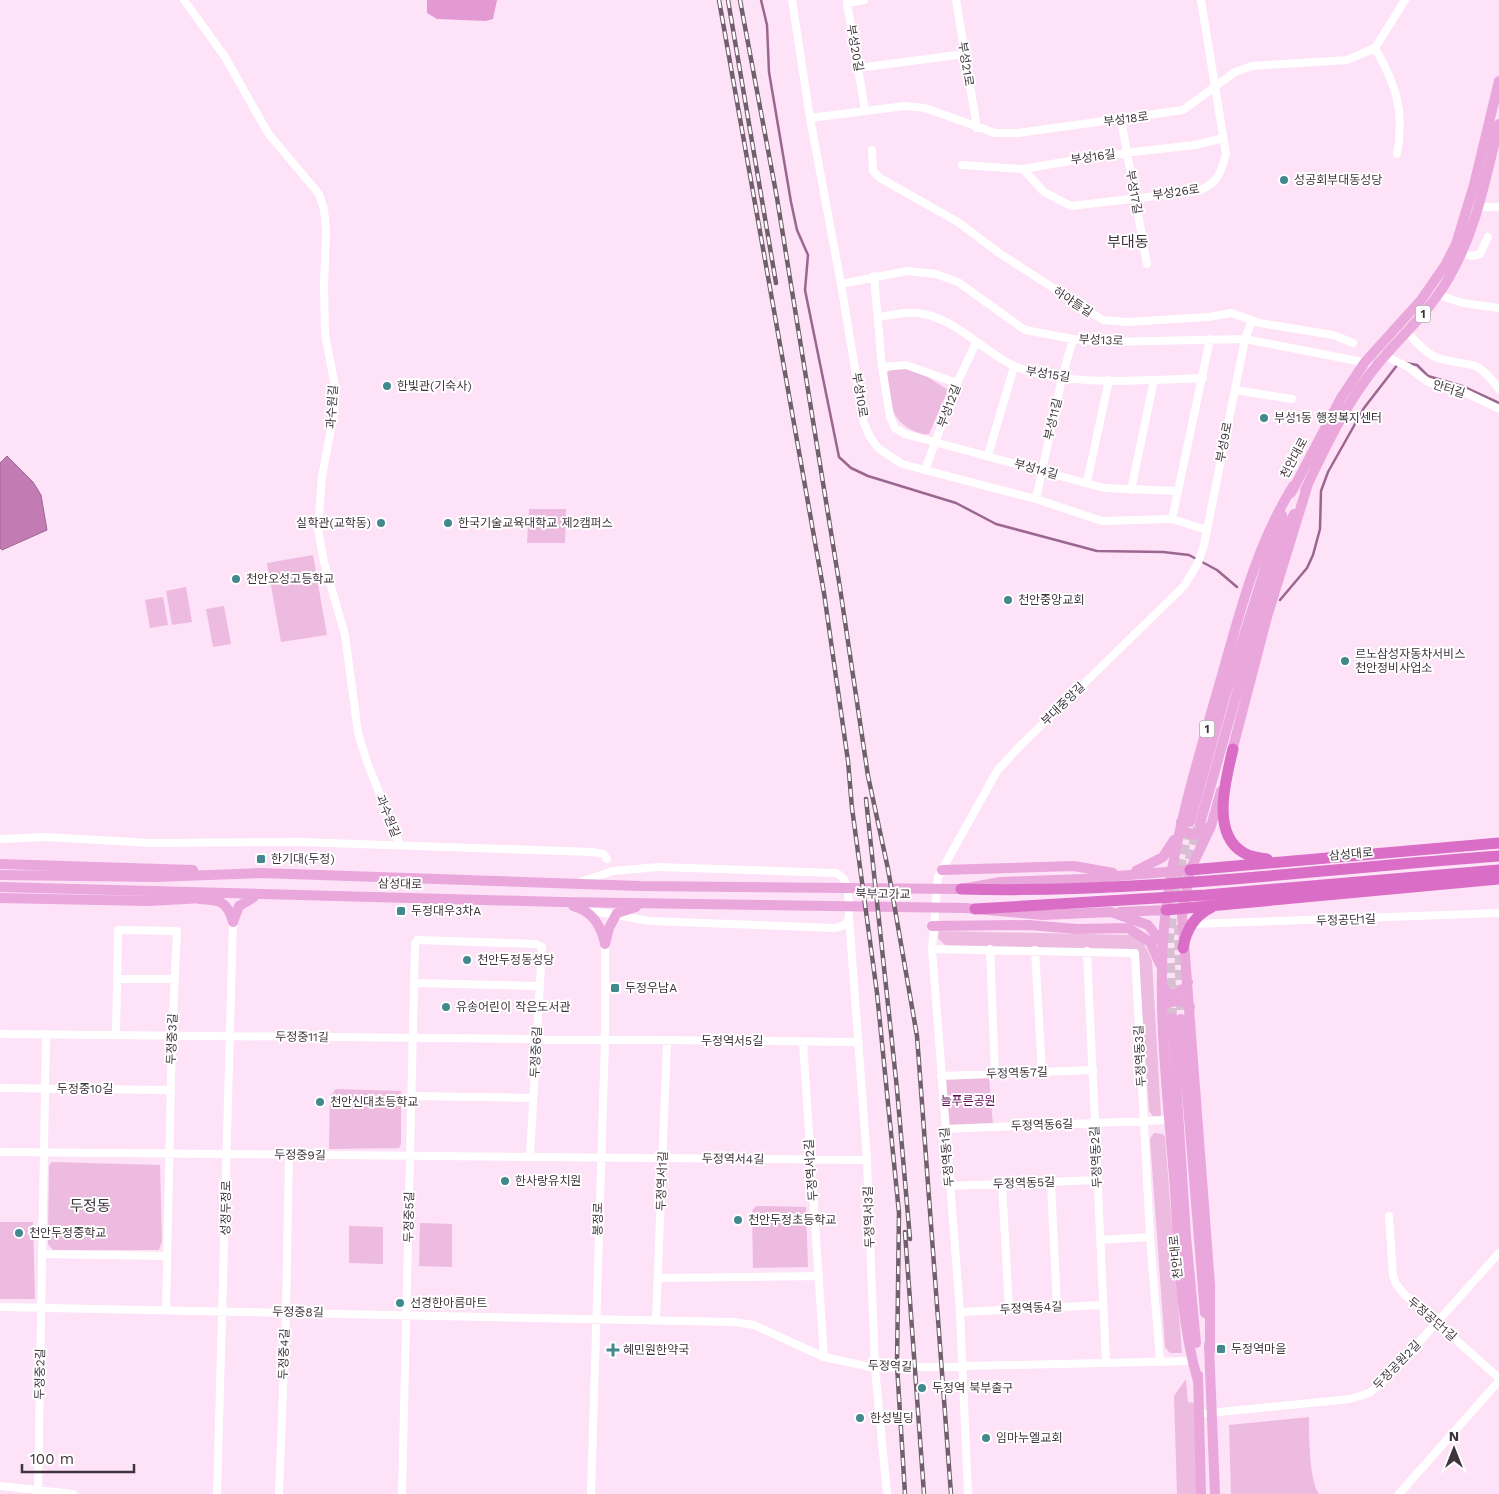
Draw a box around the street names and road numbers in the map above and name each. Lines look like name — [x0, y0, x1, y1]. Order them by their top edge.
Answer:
street label: 부성20길 — [844, 23, 866, 73]
street label: 부성21로 — [956, 41, 976, 87]
street label: 부성18로 — [1103, 109, 1149, 129]
street label: 부성16길 — [1070, 147, 1116, 167]
street label: 부성17길 — [1123, 169, 1145, 215]
street label: 부성26로 — [1152, 182, 1200, 202]
street label: 하야들길 — [1051, 284, 1095, 320]
road number: 1 — [1416, 306, 1430, 322]
street label: 부성13로 — [1078, 332, 1124, 348]
street label: 부성15길 — [1025, 364, 1071, 384]
street label: 부성10로 — [850, 372, 870, 418]
street label: 안터길 — [1431, 377, 1467, 401]
street label: 부성12길 — [934, 383, 964, 429]
street label: 과수원길 — [323, 384, 341, 430]
street label: 부성11길 — [1041, 397, 1065, 441]
street label: 부성9로 — [1213, 421, 1235, 463]
street label: 천안대로 — [1277, 435, 1311, 481]
street label: 부성14길 — [1012, 456, 1060, 482]
street label: 부대중앙길 — [1038, 680, 1088, 728]
road number: 1 — [1200, 721, 1214, 738]
street label: 과수원길 — [373, 793, 403, 839]
street label: 삼성대로 — [1328, 845, 1374, 863]
street label: 삼성대로 — [378, 877, 422, 891]
street label: 북부고가교 — [855, 887, 911, 901]
street label: 두정공단1길 — [1316, 912, 1376, 928]
street label: 두정중3길 — [164, 1013, 180, 1065]
street label: 두정역동3길 — [1131, 1025, 1149, 1087]
street label: 두정중6길 — [528, 1026, 544, 1078]
street label: 두정중11길 — [275, 1030, 329, 1044]
street label: 두정역서5길 — [701, 1034, 763, 1048]
street label: 두정역동7길 — [986, 1065, 1048, 1081]
street label: 두정중10길 — [57, 1082, 113, 1096]
street label: 두정역동6길 — [1011, 1117, 1073, 1133]
street label: 두정역동2길 — [1087, 1126, 1105, 1188]
street label: 두정역동1길 — [937, 1127, 957, 1187]
street label: 두정역서2길 — [802, 1138, 820, 1202]
street label: 두정중9길 — [274, 1148, 326, 1162]
street label: 두정역서1길 — [654, 1151, 670, 1211]
street label: 두정역서4길 — [702, 1151, 764, 1167]
street label: 두정역동5길 — [993, 1175, 1055, 1191]
street label: 성정두정로 — [219, 1180, 233, 1236]
street label: 두정역서3길 — [861, 1186, 877, 1248]
street label: 두정중5길 — [402, 1191, 416, 1243]
street label: 봉정로 — [591, 1202, 605, 1236]
street label: 천안대로 — [1167, 1234, 1185, 1280]
street label: 두정공단1길 — [1405, 1294, 1459, 1344]
street label: 두정역동4길 — [999, 1299, 1063, 1317]
street label: 두정중8길 — [272, 1305, 324, 1319]
street label: 두정중4길 — [276, 1328, 292, 1380]
street label: 두정공원2길 — [1370, 1338, 1424, 1392]
street label: 두정중2길 — [33, 1348, 47, 1400]
street label: 두정역길 — [868, 1358, 912, 1374]

